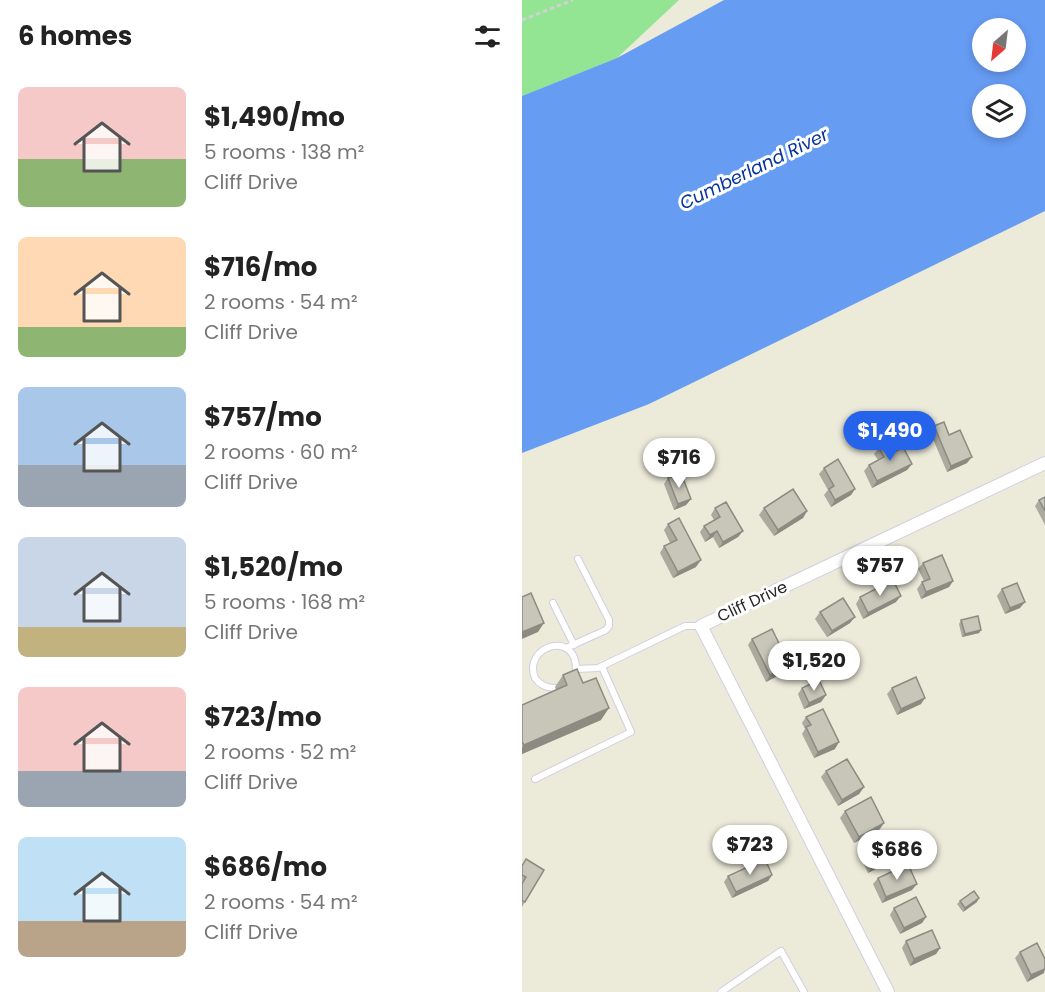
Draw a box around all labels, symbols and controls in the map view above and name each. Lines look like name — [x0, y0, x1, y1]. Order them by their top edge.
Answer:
text: 6 homes — [18, 18, 132, 54]
north arrow — [972, 18, 1026, 72]
map controls — [972, 18, 1026, 138]
icon: filters — [471, 20, 504, 53]
button: layers — [972, 84, 1026, 138]
text: $1,490/mo — [204, 99, 345, 135]
icon: home — [66, 111, 138, 183]
water label: Cumberland River — [675, 121, 834, 216]
text: 5 rooms · 138 m² — [204, 138, 364, 166]
text: Cliff Drive — [204, 168, 298, 196]
text: $716/mo — [204, 249, 317, 285]
icon: home — [66, 261, 138, 333]
text: 2 rooms · 54 m² — [204, 288, 358, 316]
text: Cliff Drive — [204, 318, 298, 346]
text: $757/mo — [204, 399, 322, 435]
icon: home — [66, 411, 138, 483]
pin: $1,490 — [841, 411, 939, 462]
text: $1,490 — [857, 416, 923, 444]
text: 2 rooms · 60 m² — [204, 438, 358, 466]
pin: $716 — [643, 438, 715, 489]
text: $716 — [657, 443, 701, 471]
text: Cliff Drive — [204, 468, 298, 496]
pin: $757 — [844, 546, 916, 597]
text: $1,520/mo — [204, 549, 343, 585]
text: $757 — [856, 551, 904, 579]
icon: home — [66, 561, 138, 633]
street label: Cliff Drive — [713, 575, 791, 628]
text: 5 rooms · 168 m² — [204, 588, 365, 616]
text: Cliff Drive — [204, 618, 298, 646]
pin: $1,520 — [765, 641, 863, 692]
text: $1,520 — [782, 646, 846, 674]
text: $723/mo — [204, 699, 321, 735]
icon: home — [66, 711, 138, 783]
text: 2 rooms · 52 m² — [204, 738, 356, 766]
text: Cliff Drive — [204, 768, 298, 796]
pin: $723 — [714, 825, 786, 876]
text: $723 — [726, 830, 774, 858]
pin: $686 — [861, 830, 933, 881]
text: $686 — [871, 835, 923, 863]
text: $686/mo — [204, 849, 327, 885]
icon: home — [66, 861, 138, 933]
text: 2 rooms · 54 m² — [204, 888, 358, 916]
text: Cliff Drive — [204, 918, 298, 946]

